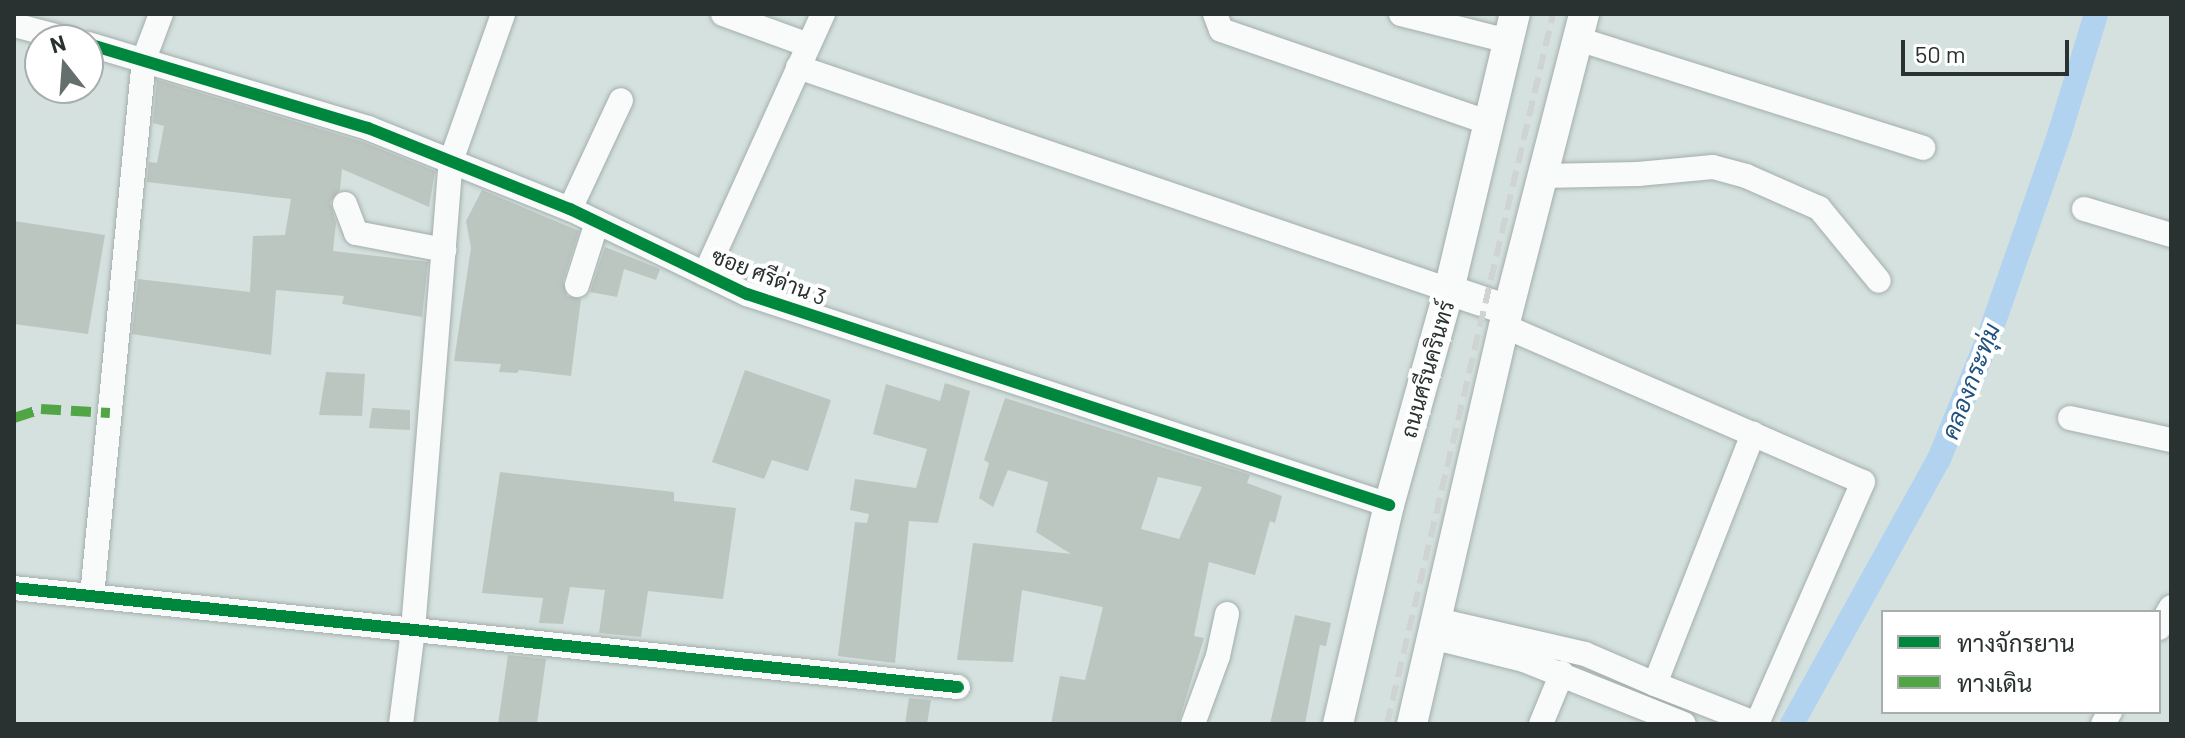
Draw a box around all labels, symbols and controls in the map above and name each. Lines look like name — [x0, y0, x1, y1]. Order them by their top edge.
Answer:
north arrow — [24, 24, 104, 104]
scale bar — [1905, 24, 2073, 74]
text: N — [47, 28, 68, 58]
text: 50 m — [1915, 39, 1966, 68]
street label: ซอย ศรีด่าน 3 — [708, 242, 830, 310]
street label: ถนนศรีนครินทร์ — [1395, 297, 1459, 441]
water label: คลองกระทุ่ม — [1935, 319, 2005, 443]
legend — [1881, 610, 2161, 714]
text: ทางจักรยาน — [1957, 628, 2075, 657]
text: ทางเดิน — [1957, 668, 2032, 697]

